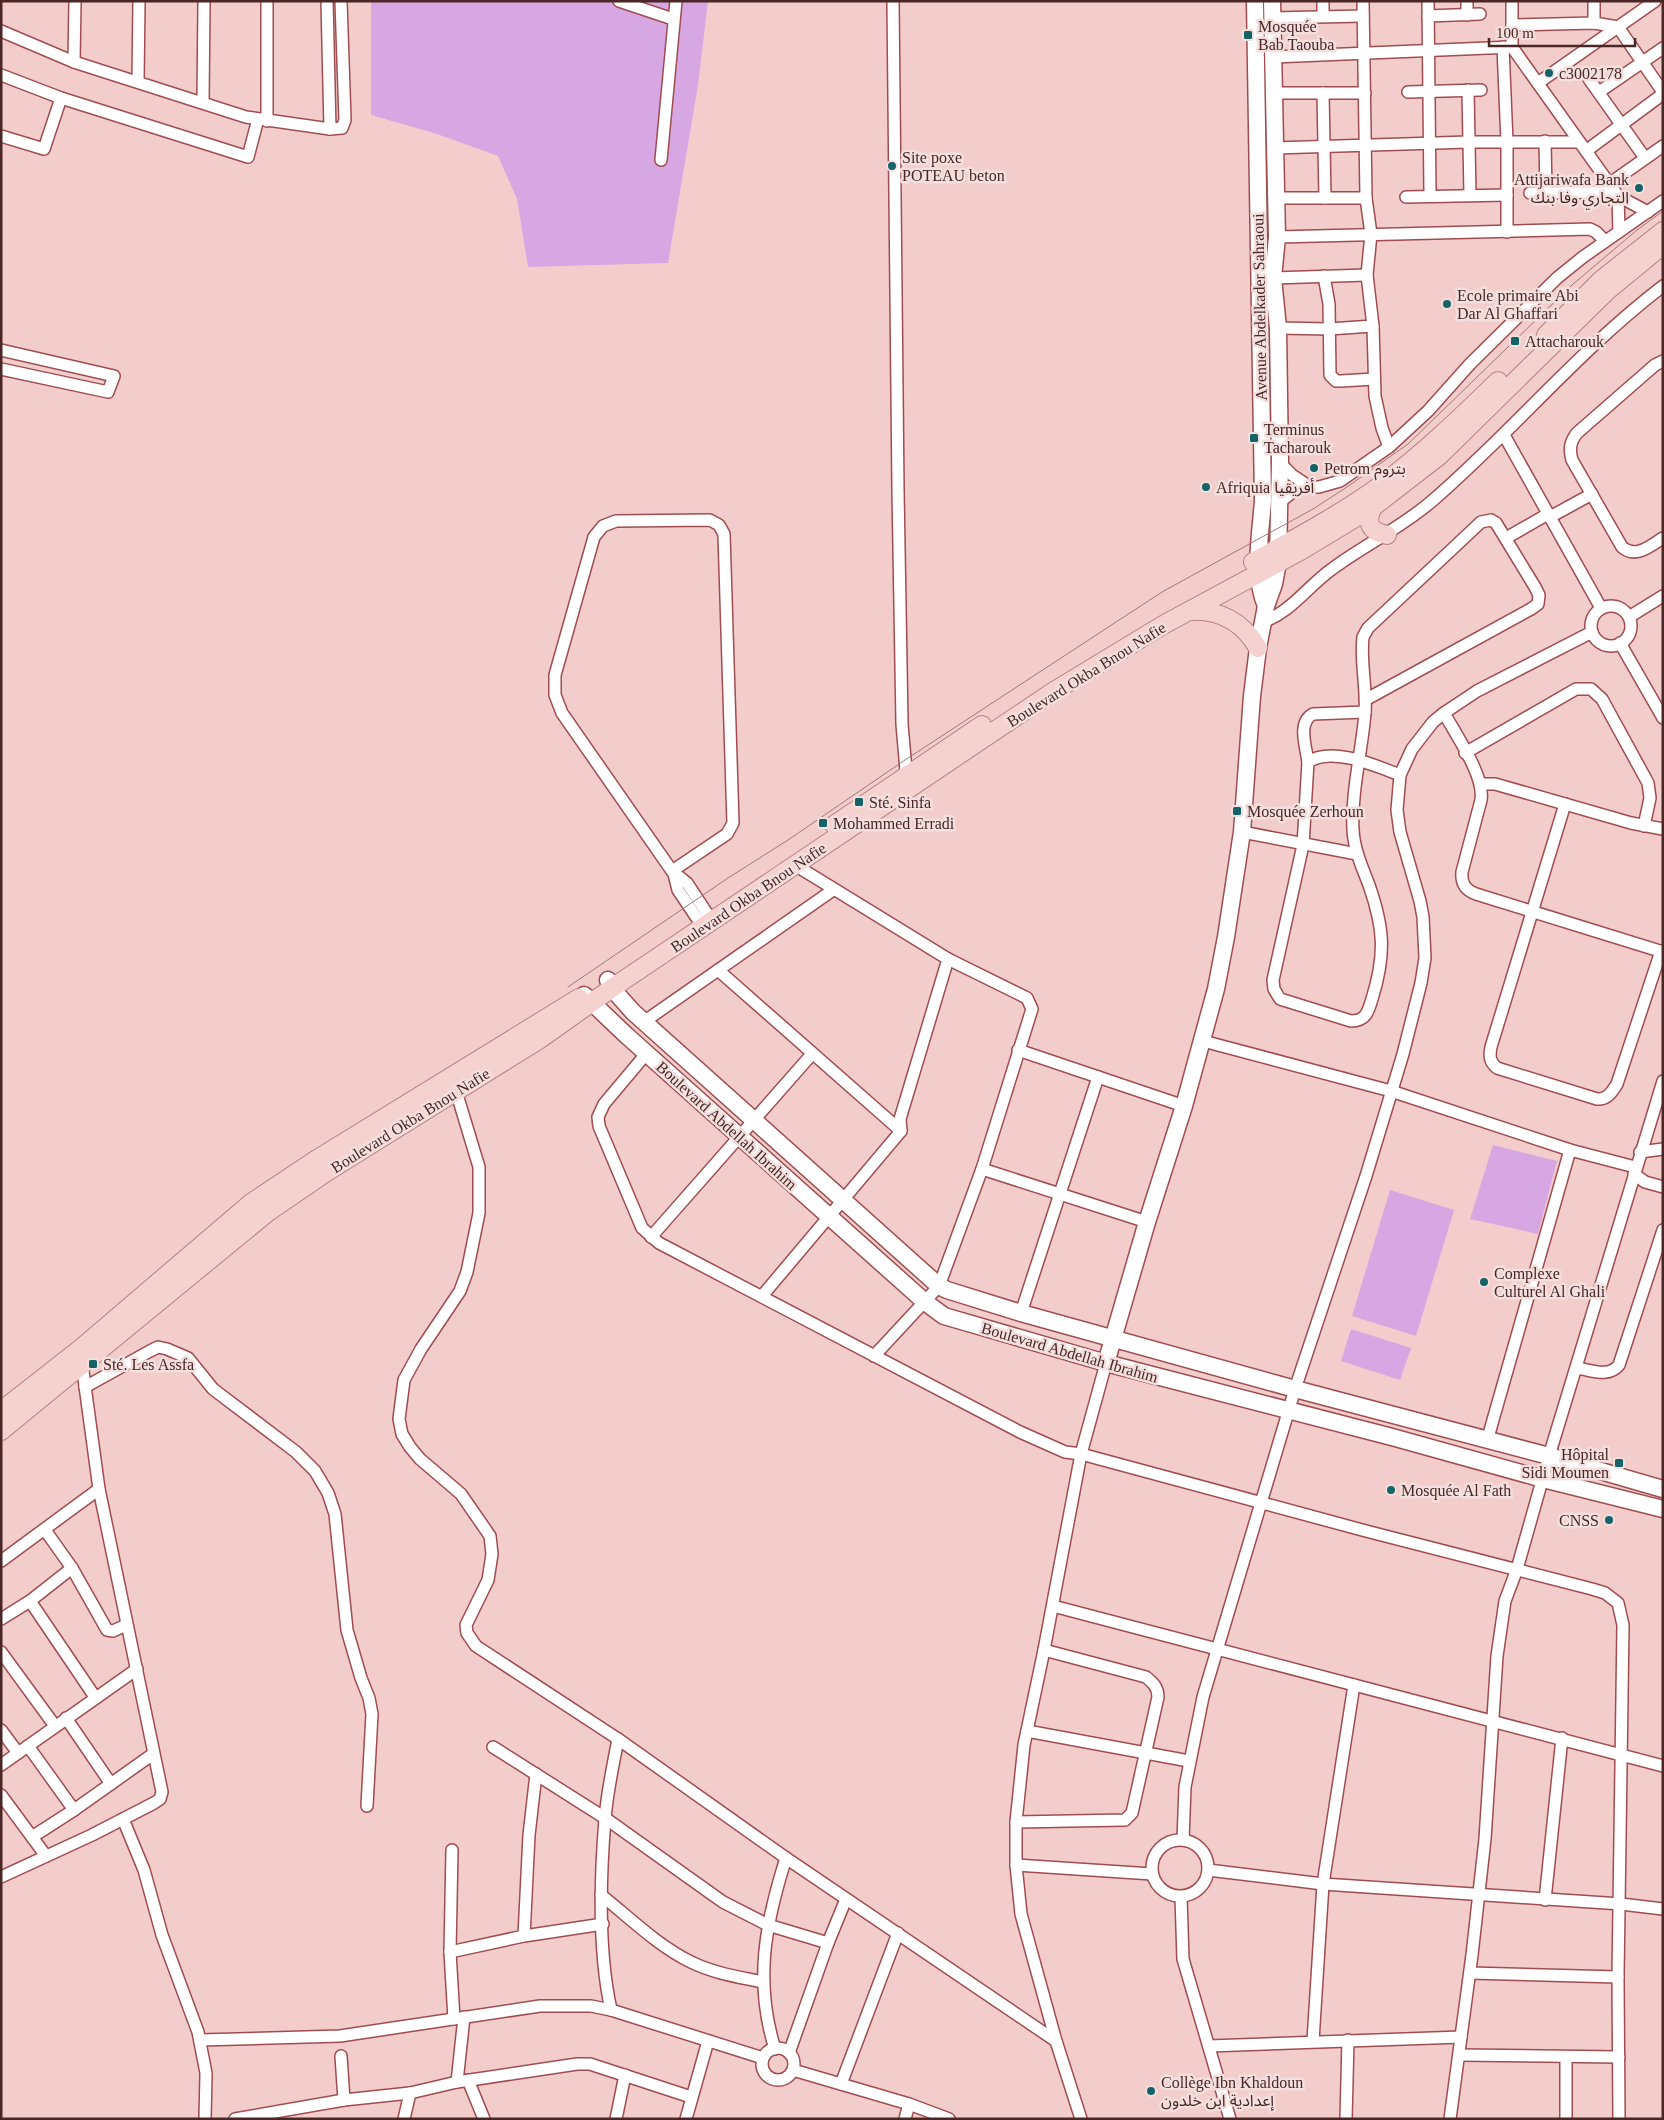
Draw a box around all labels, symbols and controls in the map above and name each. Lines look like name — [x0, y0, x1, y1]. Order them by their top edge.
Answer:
scale bar — [1489, 15, 1635, 47]
place label: Mosquée Bab Taouba — [1258, 18, 1334, 53]
text: 100 m — [1496, 25, 1534, 41]
marker: Mosquée Bab Taouba — [1242, 29, 1254, 41]
place label: c3002178 — [1559, 65, 1622, 82]
marker: c3002178 — [1543, 67, 1555, 79]
place label: Site poxe POTEAU beton — [902, 149, 1005, 184]
marker: Site poxe POTEAU beton — [886, 160, 898, 172]
place label: Attijariwafa Bank التجاري وفا بنك — [1514, 171, 1629, 210]
marker: Attijariwafa Bank التجاري وفا بنك — [1633, 182, 1645, 194]
street label: Avenue Abdelkader Sahraoui — [1249, 213, 1270, 401]
place label: Ecole primaire Abi Dar Al Ghaffari — [1457, 287, 1579, 322]
marker: Ecole primaire Abi Dar Al Ghaffari — [1441, 298, 1453, 310]
place label: Attacharouk — [1525, 333, 1604, 350]
marker: Attacharouk — [1509, 335, 1521, 347]
place label: Terminus Tacharouk — [1264, 421, 1331, 456]
marker: Terminus Tacharouk — [1248, 432, 1260, 444]
place label: Petrom بتروم — [1324, 460, 1406, 481]
marker: Petrom بتروم — [1308, 462, 1320, 474]
place label: Afriquia أفريقيا — [1216, 478, 1314, 497]
marker: Afriquia أفريقيا — [1200, 481, 1212, 493]
street label: Boulevard Okba Bnou Nafie — [1004, 619, 1169, 730]
place label: Sté. Sinfa — [869, 794, 931, 811]
marker: Sté. Sinfa — [853, 796, 865, 808]
place label: Mosquée Zerhoun — [1247, 803, 1364, 821]
marker: Mosquée Zerhoun — [1231, 805, 1243, 817]
place label: Mohammed Erradi — [833, 815, 955, 832]
marker: Mohammed Erradi — [817, 817, 829, 829]
street label: Boulevard Okba Bnou Nafie — [667, 839, 829, 956]
street label: Boulevard Abdellah Ibrahim — [653, 1058, 801, 1193]
street label: Boulevard Okba Bnou Nafie — [328, 1065, 493, 1176]
place label: Complexe Culturel Al Ghali — [1494, 1265, 1606, 1300]
marker: Complexe Culturel Al Ghali — [1478, 1276, 1490, 1288]
street label: Boulevard Abdellah Ibrahim — [980, 1319, 1161, 1386]
place label: Sté. Les Assfa — [103, 1356, 194, 1373]
marker: Sté. Les Assfa — [87, 1358, 99, 1370]
place label: Hôpital Sidi Moumen — [1521, 1446, 1610, 1481]
marker: Hôpital Sidi Moumen — [1613, 1457, 1625, 1469]
place label: Mosquée Al Fath — [1401, 1482, 1511, 1500]
marker: Mosquée Al Fath — [1385, 1484, 1397, 1496]
place label: CNSS — [1559, 1512, 1599, 1529]
marker: CNSS — [1603, 1514, 1615, 1526]
place label: Collège Ibn Khaldoun إعدادية ابن خلدون — [1161, 2074, 1303, 2111]
marker: Collège Ibn Khaldoun إعدادية ابن خلدون — [1145, 2085, 1157, 2097]

